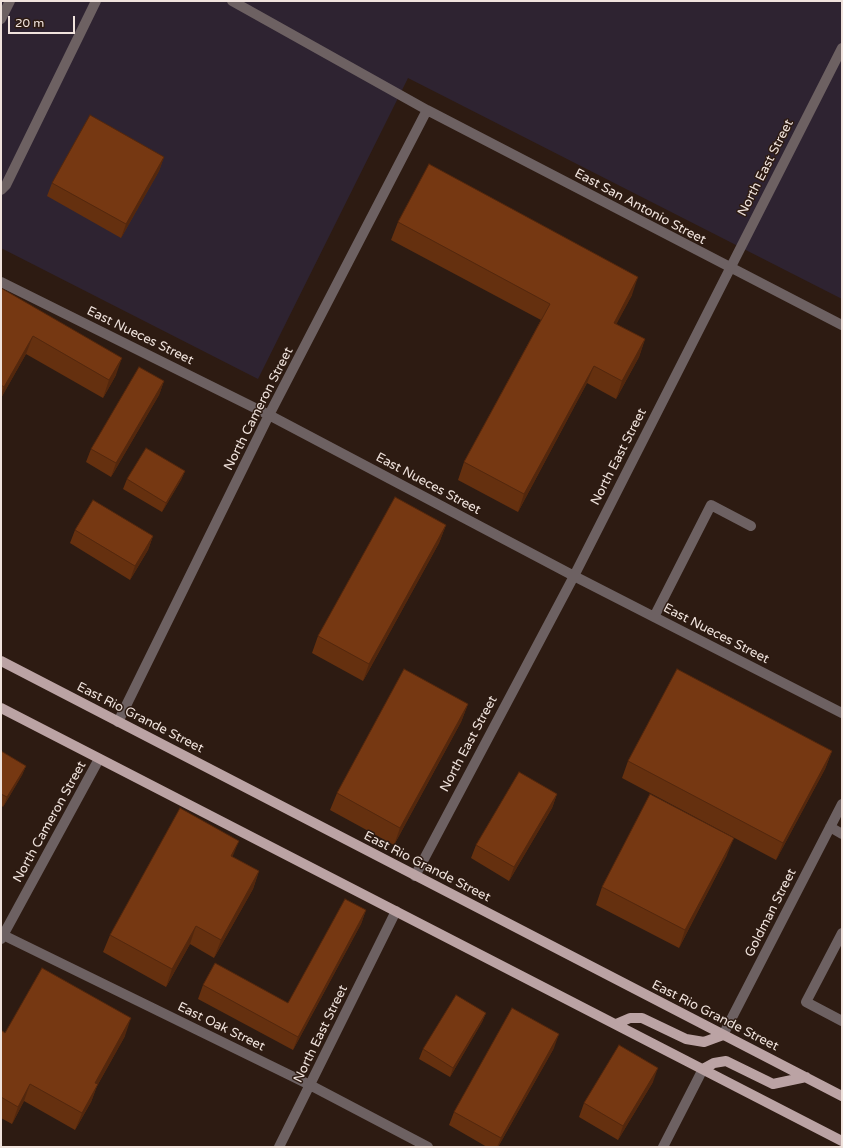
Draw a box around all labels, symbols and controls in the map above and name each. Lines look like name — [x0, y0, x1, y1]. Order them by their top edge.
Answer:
scale bar — [10, 8, 77, 34]
text: 20 m — [15, 16, 44, 30]
street label: North East Street — [735, 117, 797, 219]
street label: East San Antonio Street — [572, 166, 708, 248]
street label: East Nueces Street — [84, 303, 196, 369]
street label: North Cameron Street — [221, 345, 297, 473]
street label: North East Street — [588, 406, 650, 508]
street label: East Nueces Street — [373, 450, 483, 518]
street label: East Nueces Street — [661, 601, 771, 667]
street label: East Rio Grande Street — [74, 679, 206, 757]
street label: North East Street — [437, 693, 501, 795]
street label: North Cameron Street — [10, 759, 90, 885]
street label: East Rio Grande Street — [361, 828, 493, 906]
street label: Goldman Street — [742, 866, 800, 960]
street label: East Rio Grande Street — [649, 977, 781, 1055]
street label: North East Street — [291, 983, 351, 1085]
street label: East Oak Street — [175, 999, 267, 1055]

